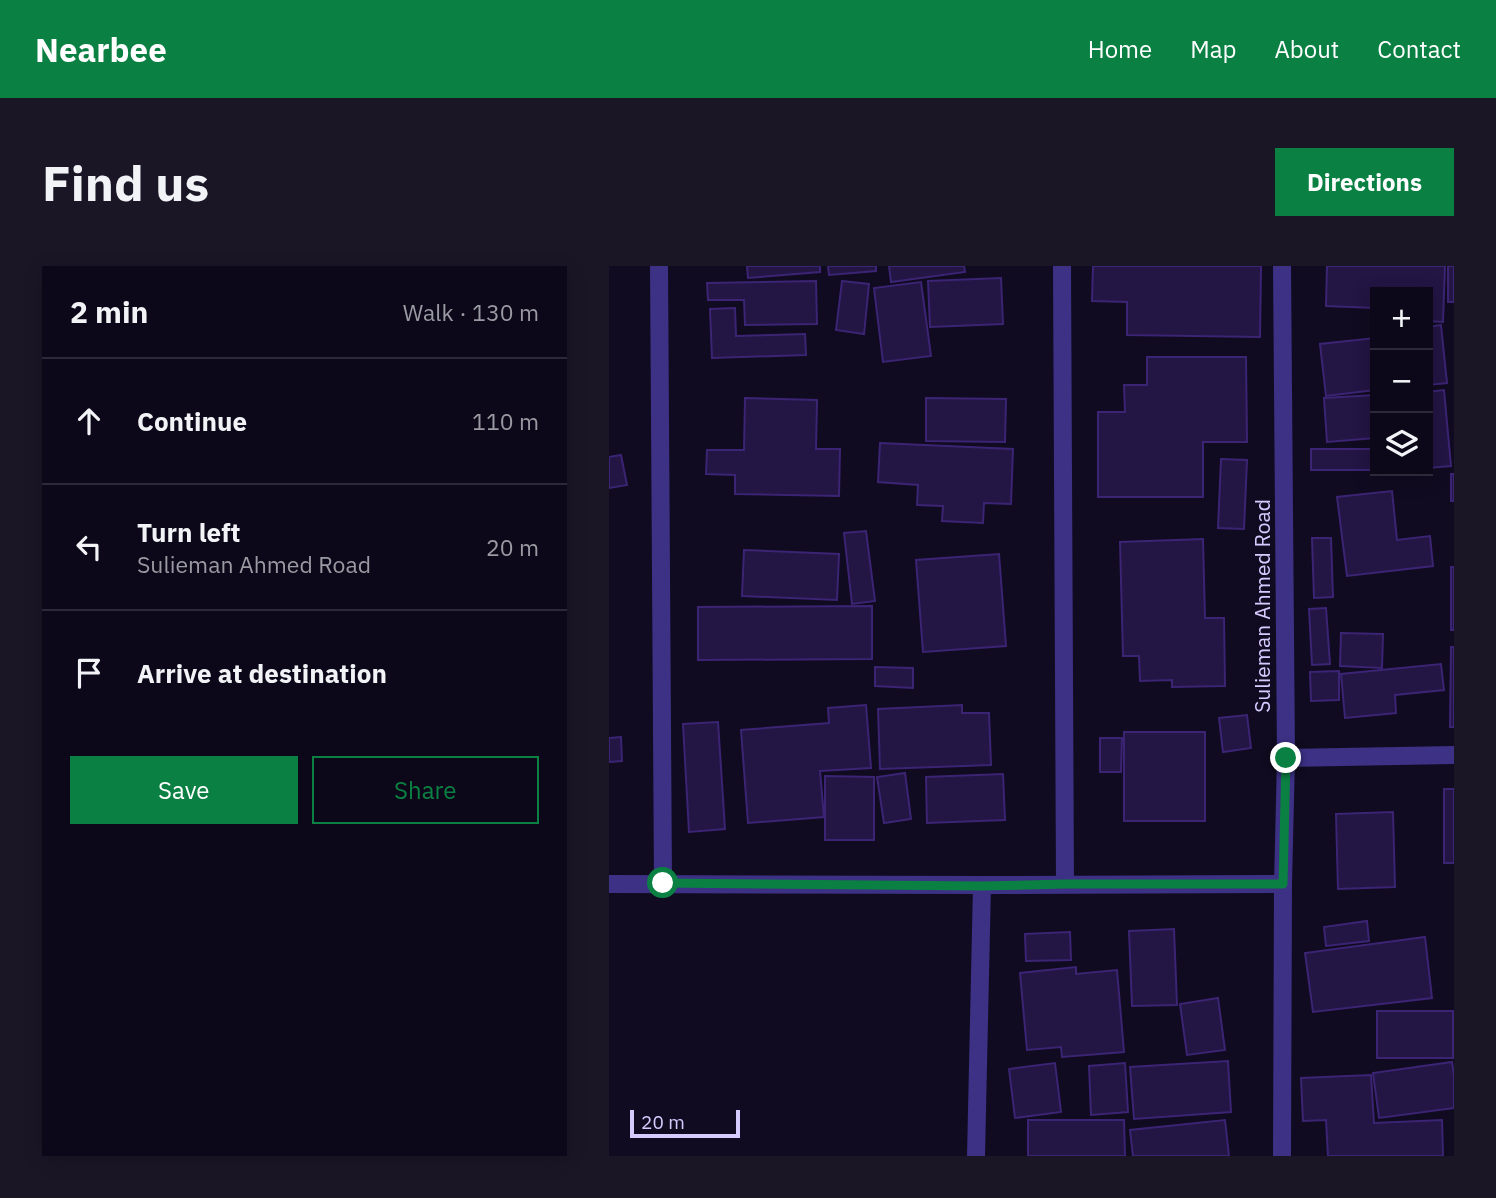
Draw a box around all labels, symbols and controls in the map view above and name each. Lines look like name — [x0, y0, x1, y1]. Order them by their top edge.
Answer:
text: Nearbee — [35, 28, 167, 71]
text: Home — [1088, 33, 1152, 65]
text: Map — [1190, 33, 1236, 65]
text: About — [1274, 33, 1339, 65]
text: Contact — [1377, 33, 1461, 65]
button: Directions — [1275, 148, 1454, 216]
text: Find us — [42, 151, 209, 214]
map controls — [1370, 287, 1433, 476]
button: + — [1370, 287, 1433, 350]
text: 2 min — [70, 292, 148, 331]
text: Walk · 130 m — [403, 297, 539, 327]
button: − — [1370, 350, 1433, 413]
icon: ahead — [70, 402, 108, 440]
text: Continue — [137, 404, 247, 438]
text: 110 m — [472, 406, 539, 436]
button: layers — [1370, 413, 1433, 476]
street label: Sulieman Ahmed Road — [1248, 499, 1276, 713]
text: Turn left — [137, 515, 240, 549]
icon: left — [70, 528, 108, 566]
text: 20 m — [486, 532, 539, 562]
text: Sulieman Ahmed Road — [137, 549, 371, 579]
icon: arrive — [70, 654, 108, 692]
text: Arrive at destination — [137, 656, 387, 690]
route end — [1270, 742, 1301, 773]
button: Save — [70, 756, 298, 824]
button: Share — [312, 756, 539, 824]
route start — [647, 867, 678, 898]
scale bar — [630, 1107, 740, 1139]
text: 20 m — [641, 1110, 685, 1134]

